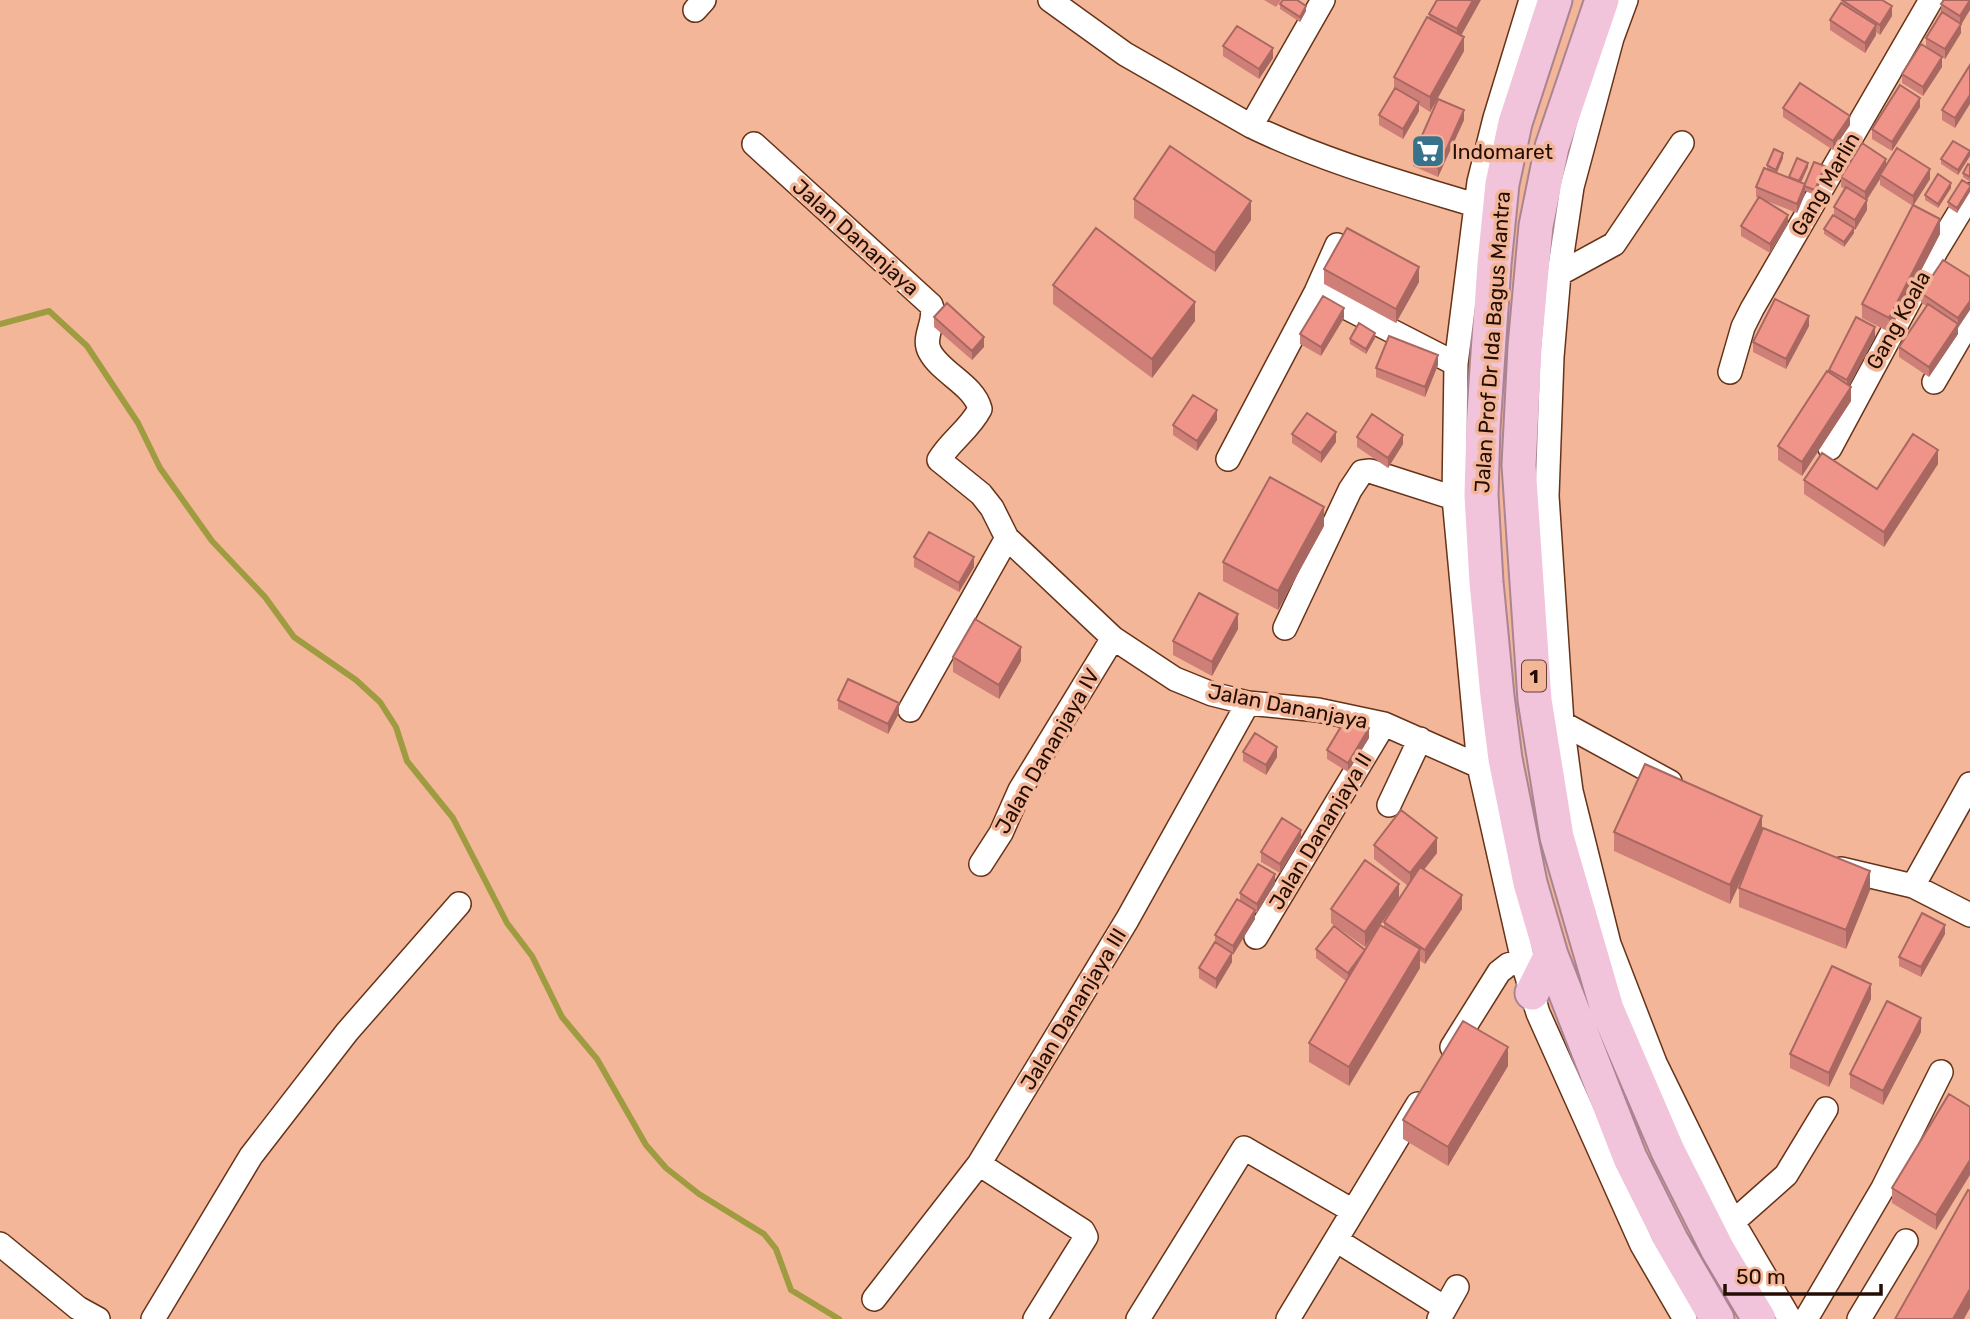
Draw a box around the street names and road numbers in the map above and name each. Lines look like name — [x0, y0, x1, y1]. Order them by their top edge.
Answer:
street label: Gang Marlin — [1785, 128, 1865, 240]
street label: Jalan Dananjaya — [787, 174, 925, 300]
street label: Jalan Prof Dr Ida Bagus Mantra — [1469, 190, 1515, 494]
street label: Gang Koala — [1861, 266, 1935, 374]
road number: 1 — [1522, 660, 1546, 692]
street label: Jalan Dananjaya IV — [990, 664, 1105, 838]
street label: Jalan Dananjaya — [1206, 678, 1370, 734]
street label: Jalan Dananjaya II — [1263, 748, 1377, 914]
street label: Jalan Dananjaya III — [1015, 924, 1131, 1094]

